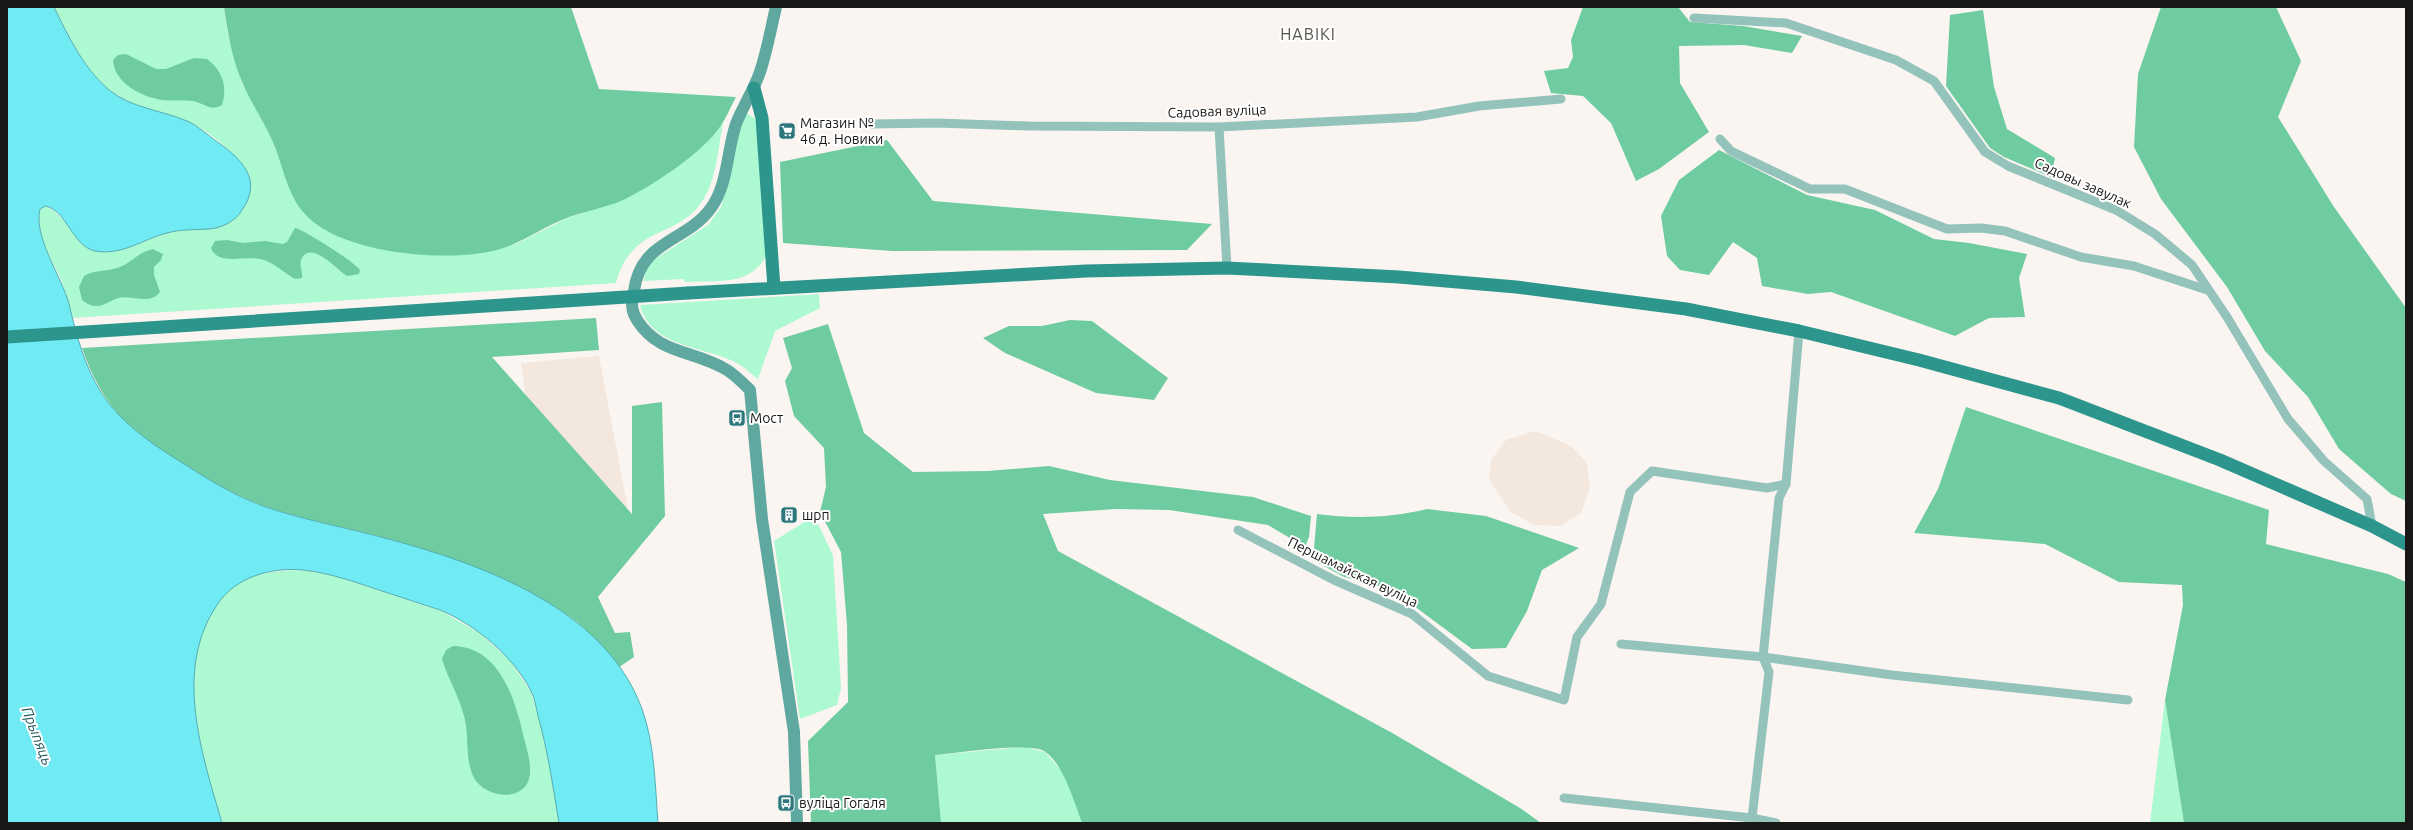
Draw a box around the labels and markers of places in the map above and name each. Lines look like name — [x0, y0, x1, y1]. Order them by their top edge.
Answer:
place label: Магазин № 46 д. Новики — [800, 115, 883, 147]
supermarket icon: Магазин № 46 д. Новики — [777, 121, 797, 141]
bus stop icon: Мост — [727, 408, 747, 428]
place label: Мост — [750, 410, 783, 426]
building icon: шрп — [779, 505, 799, 525]
place label: шрп — [802, 507, 830, 523]
bus stop icon: вуліца Гогаля — [776, 793, 796, 813]
place label: вуліца Гогаля — [799, 795, 886, 811]

